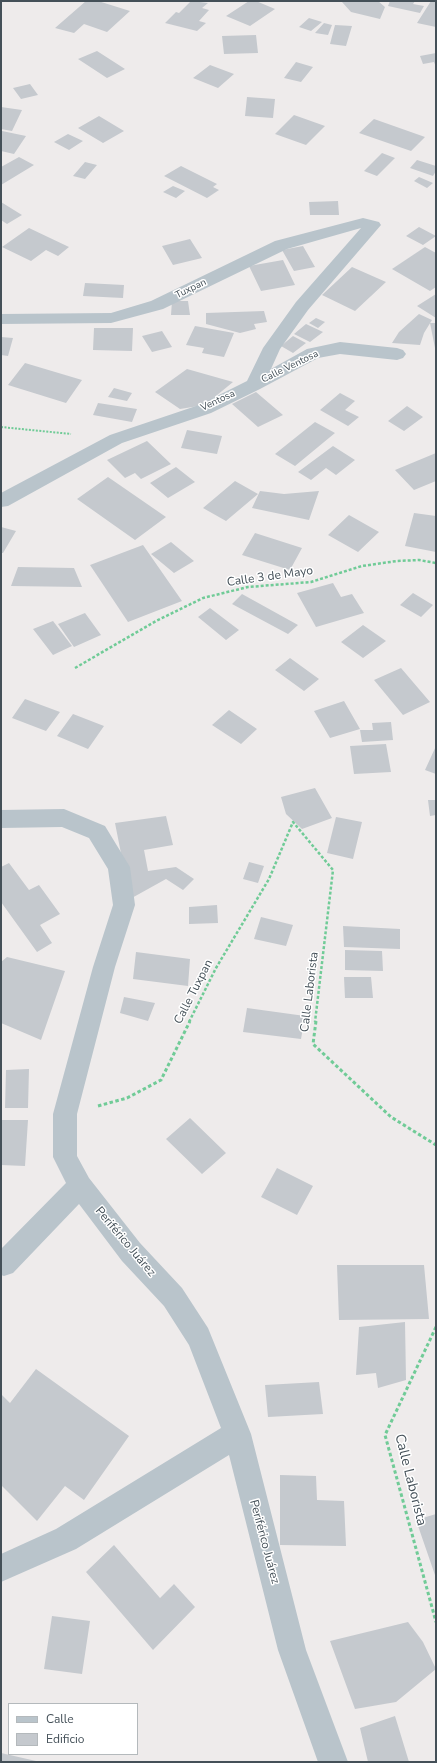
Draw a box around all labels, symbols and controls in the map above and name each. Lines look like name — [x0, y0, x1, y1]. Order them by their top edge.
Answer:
street label: Tuxpan — [174, 276, 208, 302]
street label: Calle Ventosa — [259, 348, 321, 386]
street label: Ventosa — [199, 388, 237, 414]
street label: Calle 3 de Mayo — [226, 564, 314, 590]
street label: Calle Laborista — [298, 951, 322, 1033]
street label: Calle Tuxpan — [172, 957, 216, 1027]
street label: Periférico Juárez — [92, 1204, 158, 1280]
street label: Calle Laborista — [390, 1432, 430, 1528]
street label: Periférico Juárez — [246, 1498, 282, 1586]
legend — [8, 1703, 138, 1755]
text: Calle — [46, 1711, 74, 1727]
text: Edificio — [46, 1731, 84, 1747]

